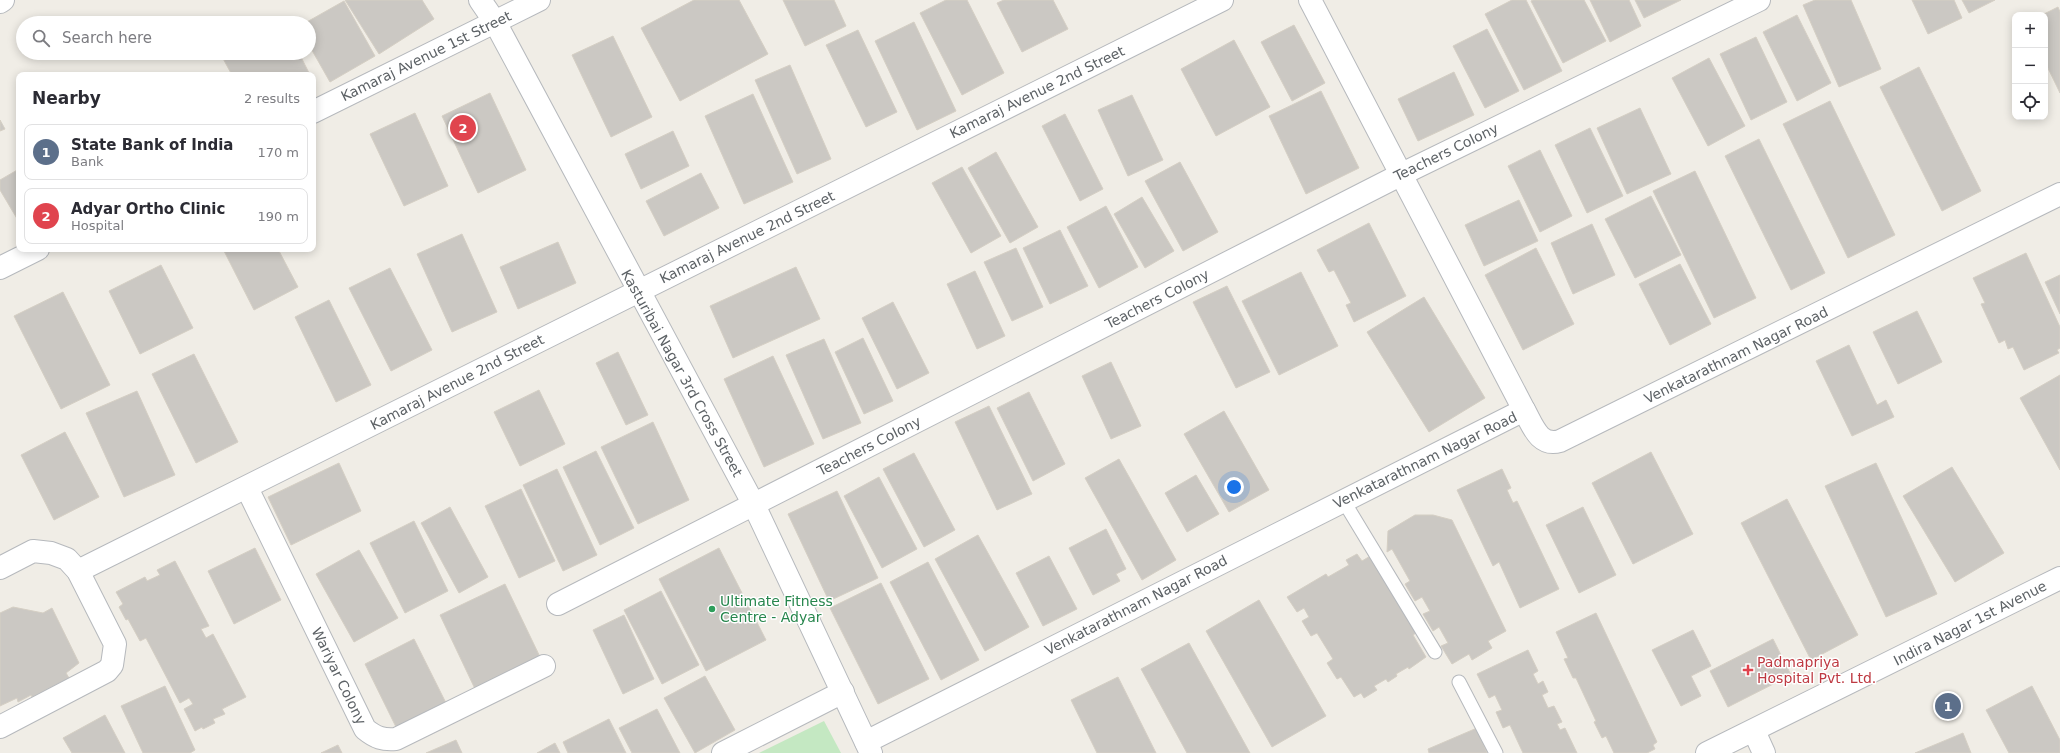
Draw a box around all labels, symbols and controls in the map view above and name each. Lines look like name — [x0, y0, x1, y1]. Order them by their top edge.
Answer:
street label: Kamaraj Avenue 1st Street — [338, 7, 514, 104]
map controls — [2012, 12, 2048, 120]
button: + — [2012, 12, 2048, 48]
search box — [16, 16, 316, 60]
icon: search — [30, 27, 52, 49]
text: Search here — [62, 29, 152, 47]
street label: Kamaraj Avenue 2nd Street — [947, 42, 1127, 141]
button: − — [2012, 48, 2048, 84]
button: locate — [2012, 84, 2048, 120]
text: Nearby — [32, 88, 101, 108]
text: 2 results — [244, 91, 300, 106]
pin: 2 — [450, 113, 476, 143]
street label: Teachers Colony — [1390, 120, 1501, 185]
text: State Bank of India — [71, 136, 233, 154]
text: 1 — [41, 145, 51, 160]
text: 170 m — [257, 145, 299, 160]
text: Bank — [71, 154, 104, 169]
street label: Kamaraj Avenue 2nd Street — [657, 187, 837, 286]
text: Adyar Ortho Clinic — [71, 200, 225, 218]
text: 2 — [41, 209, 51, 224]
text: 190 m — [257, 209, 299, 224]
text: Hospital — [71, 218, 124, 233]
street label: Teachers Colony — [1102, 266, 1211, 332]
street label: Kasturibai Nagar 3rd Cross Street — [618, 267, 746, 480]
street label: Venkatarathnam Nagar Road — [1641, 303, 1831, 407]
street label: Kamaraj Avenue 2nd Street — [368, 331, 547, 433]
street label: Venkatarathnam Nagar Road — [1330, 408, 1520, 512]
street label: Teachers Colony — [814, 413, 923, 479]
your location — [1224, 477, 1244, 497]
street label: Venkatarathnam Nagar Road — [1042, 552, 1230, 658]
street label: Indira Nagar 1st Avenue — [1891, 577, 2049, 669]
place label: Ultimate Fitness Centre - Adyar — [720, 593, 833, 625]
marker: Ultimate Fitness Centre - Adyar — [707, 604, 717, 614]
street label: Wariyar Colony — [309, 625, 369, 727]
place label: Padmapriya Hospital Pvt. Ltd. — [1757, 654, 1876, 686]
marker: Padmapriya Hospital Pvt. Ltd. — [1742, 664, 1754, 676]
pin: 1 — [1935, 691, 1961, 721]

